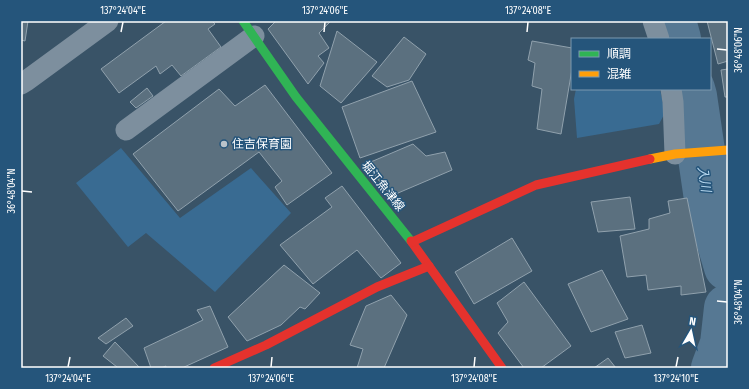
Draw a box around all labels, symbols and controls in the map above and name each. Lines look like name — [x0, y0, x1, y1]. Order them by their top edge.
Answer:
text: 137°24'04"E — [100, 5, 146, 17]
text: 137°24'06"E — [302, 5, 348, 17]
text: 137°24'08"E — [505, 5, 551, 17]
text: 36°48'06"N — [733, 27, 745, 73]
legend — [571, 38, 711, 90]
text: 順調 — [607, 47, 631, 61]
text: 混雑 — [607, 67, 631, 81]
place label: 住吉保育園 — [232, 137, 292, 151]
marker: 住吉保育園 — [219, 139, 229, 149]
street label: 堀江魚津線 — [359, 158, 407, 214]
water label: 入川 — [695, 165, 714, 195]
text: 36°48'04"N — [6, 168, 18, 214]
text: 36°48'04"N — [733, 279, 745, 325]
north arrow — [671, 311, 711, 351]
text: N — [688, 315, 697, 329]
text: 137°24'04"E — [45, 373, 91, 385]
text: 137°24'06"E — [248, 373, 294, 385]
text: 137°24'08"E — [451, 373, 497, 385]
text: 137°24'10"E — [653, 373, 699, 385]

